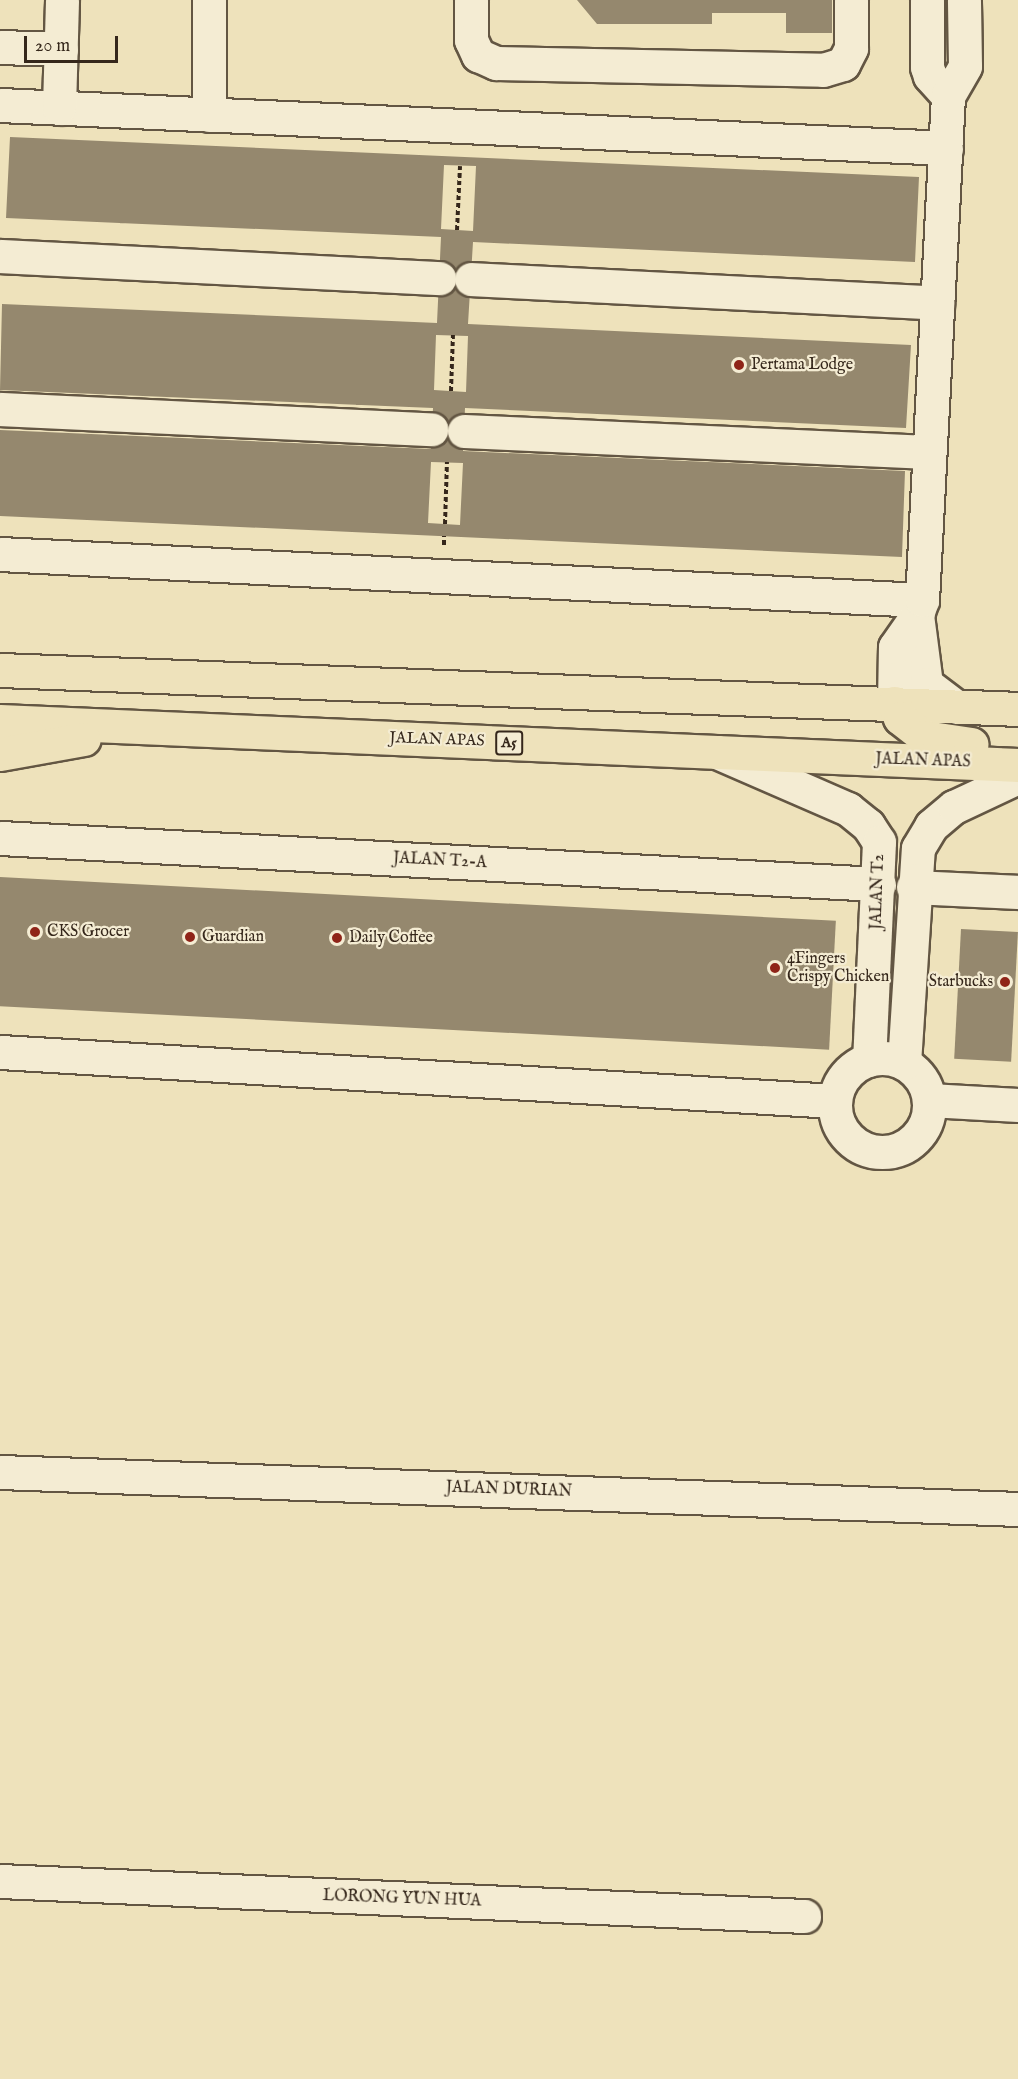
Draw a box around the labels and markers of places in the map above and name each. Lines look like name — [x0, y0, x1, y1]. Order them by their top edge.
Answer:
place label: Pertama Lodge — [751, 355, 853, 375]
marker: Pertama Lodge — [732, 358, 746, 372]
place label: CKS Grocer — [47, 922, 129, 942]
marker: CKS Grocer — [28, 925, 42, 939]
place label: Guardian — [202, 927, 264, 947]
place label: Daily Coffee — [349, 928, 433, 948]
marker: Guardian — [183, 930, 197, 944]
marker: Daily Coffee — [330, 931, 344, 945]
place label: 4Fingers Crispy Chicken — [787, 949, 889, 987]
marker: 4Fingers Crispy Chicken — [768, 961, 782, 975]
place label: Starbucks — [929, 972, 993, 992]
marker: Starbucks — [998, 975, 1012, 989]

